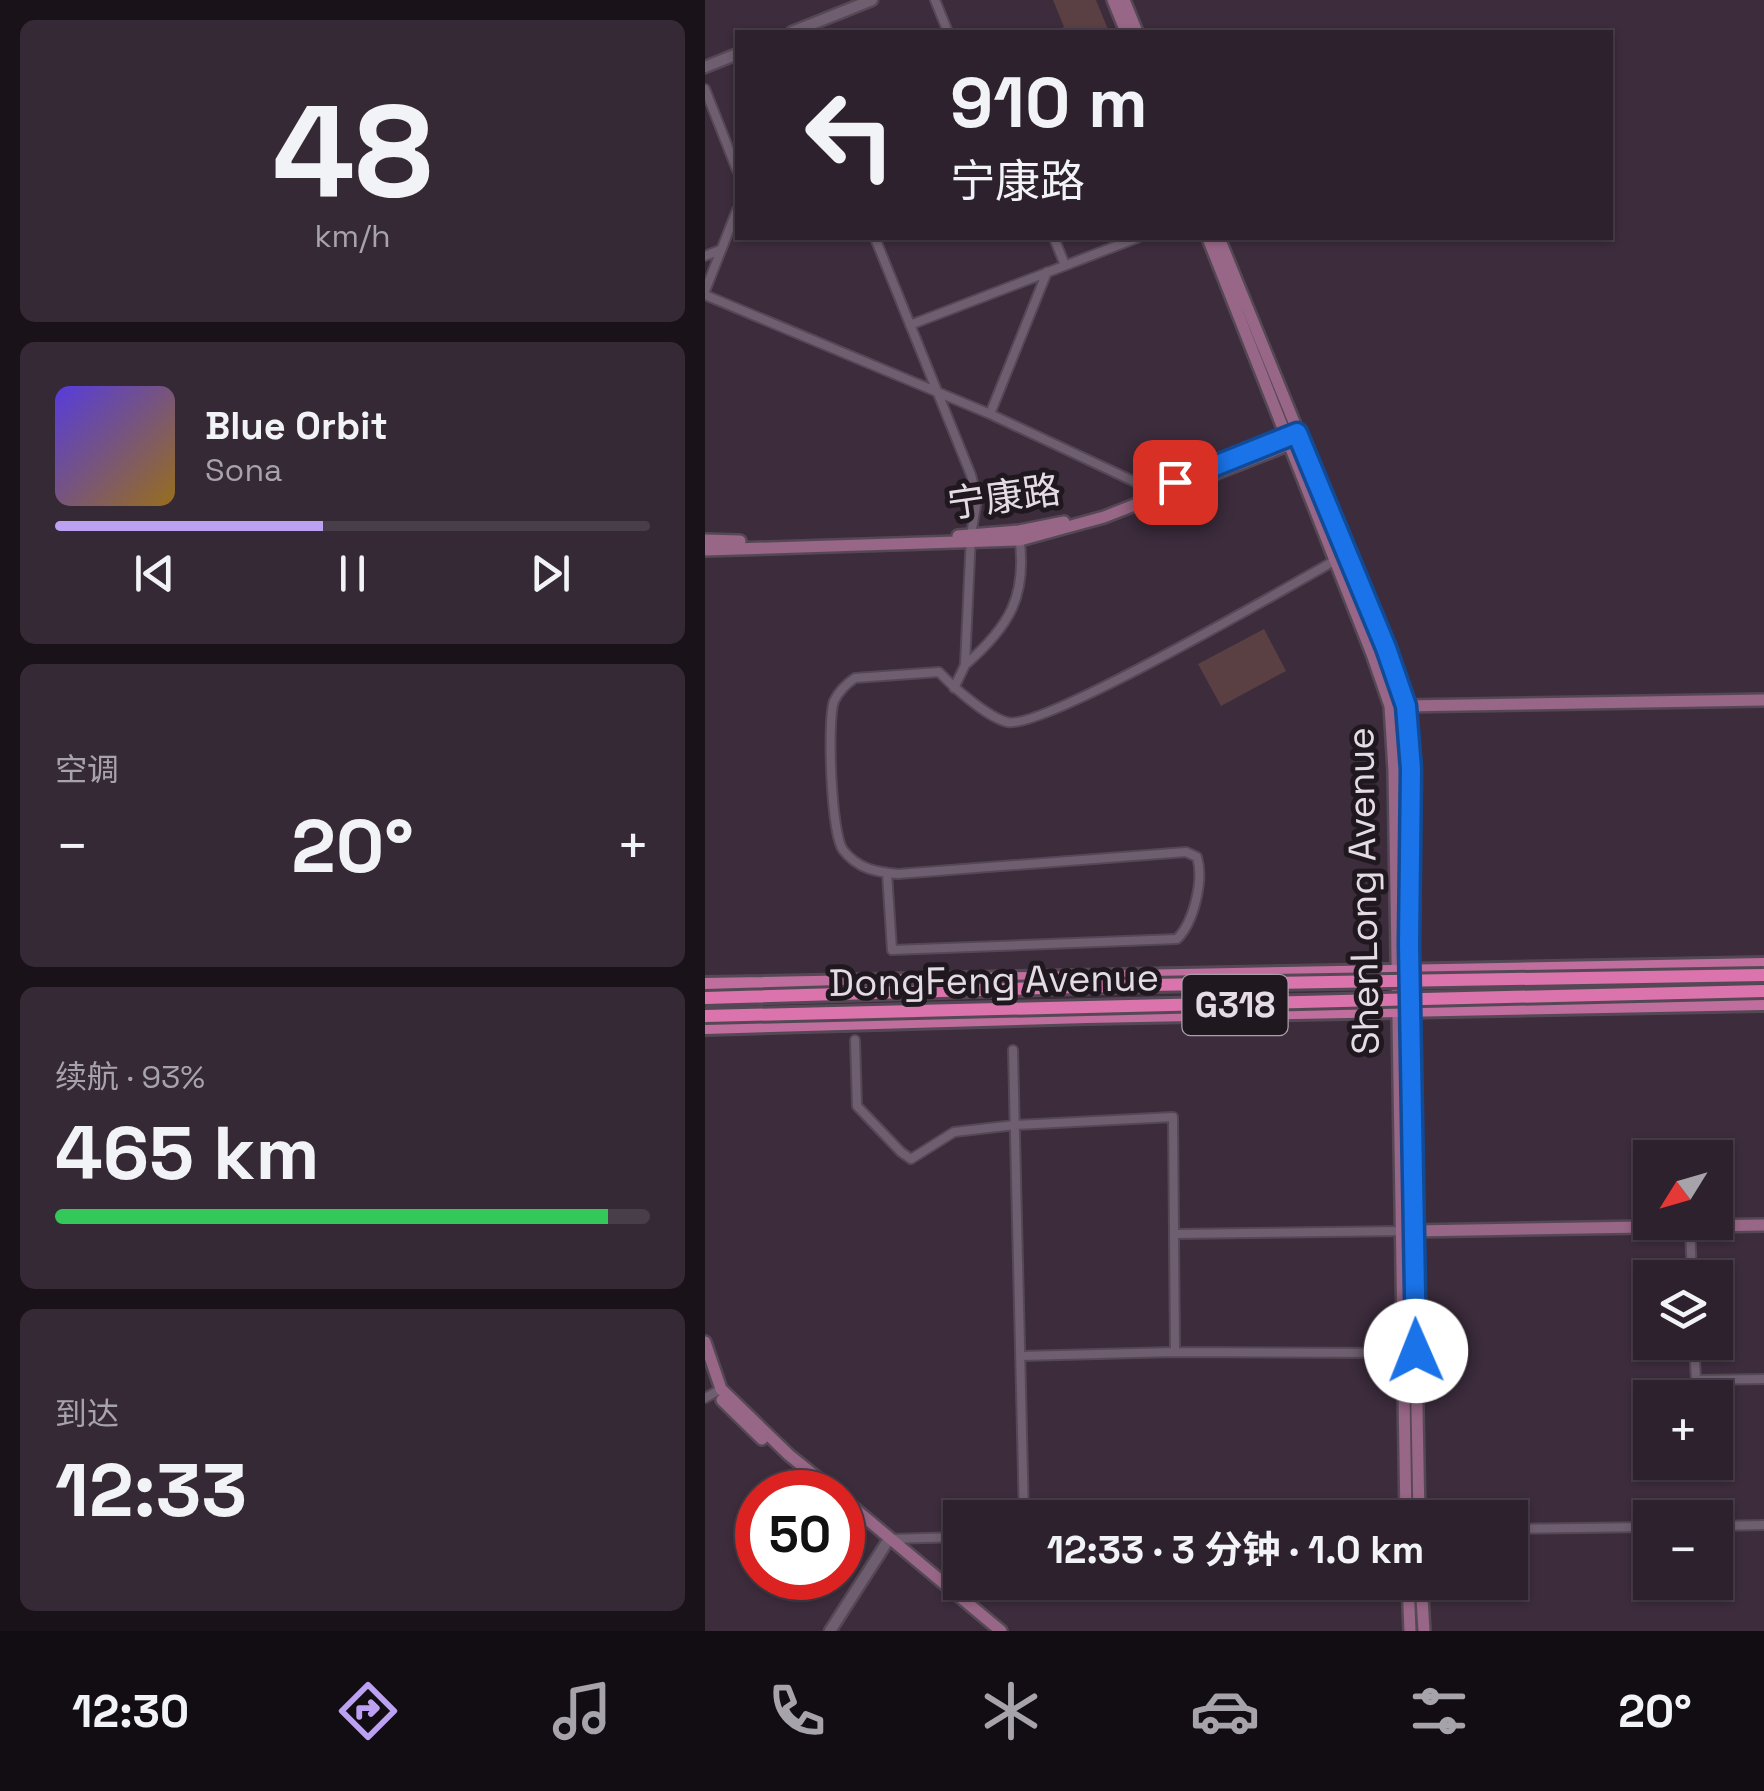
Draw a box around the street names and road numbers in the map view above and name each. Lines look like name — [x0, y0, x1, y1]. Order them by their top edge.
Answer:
street label: 宁康路 — [944, 465, 1064, 529]
street label: ShenLong Avenue — [1336, 727, 1390, 1055]
street label: DongFeng Avenue — [828, 953, 1160, 1007]
road number: G318 — [1183, 975, 1287, 1035]

